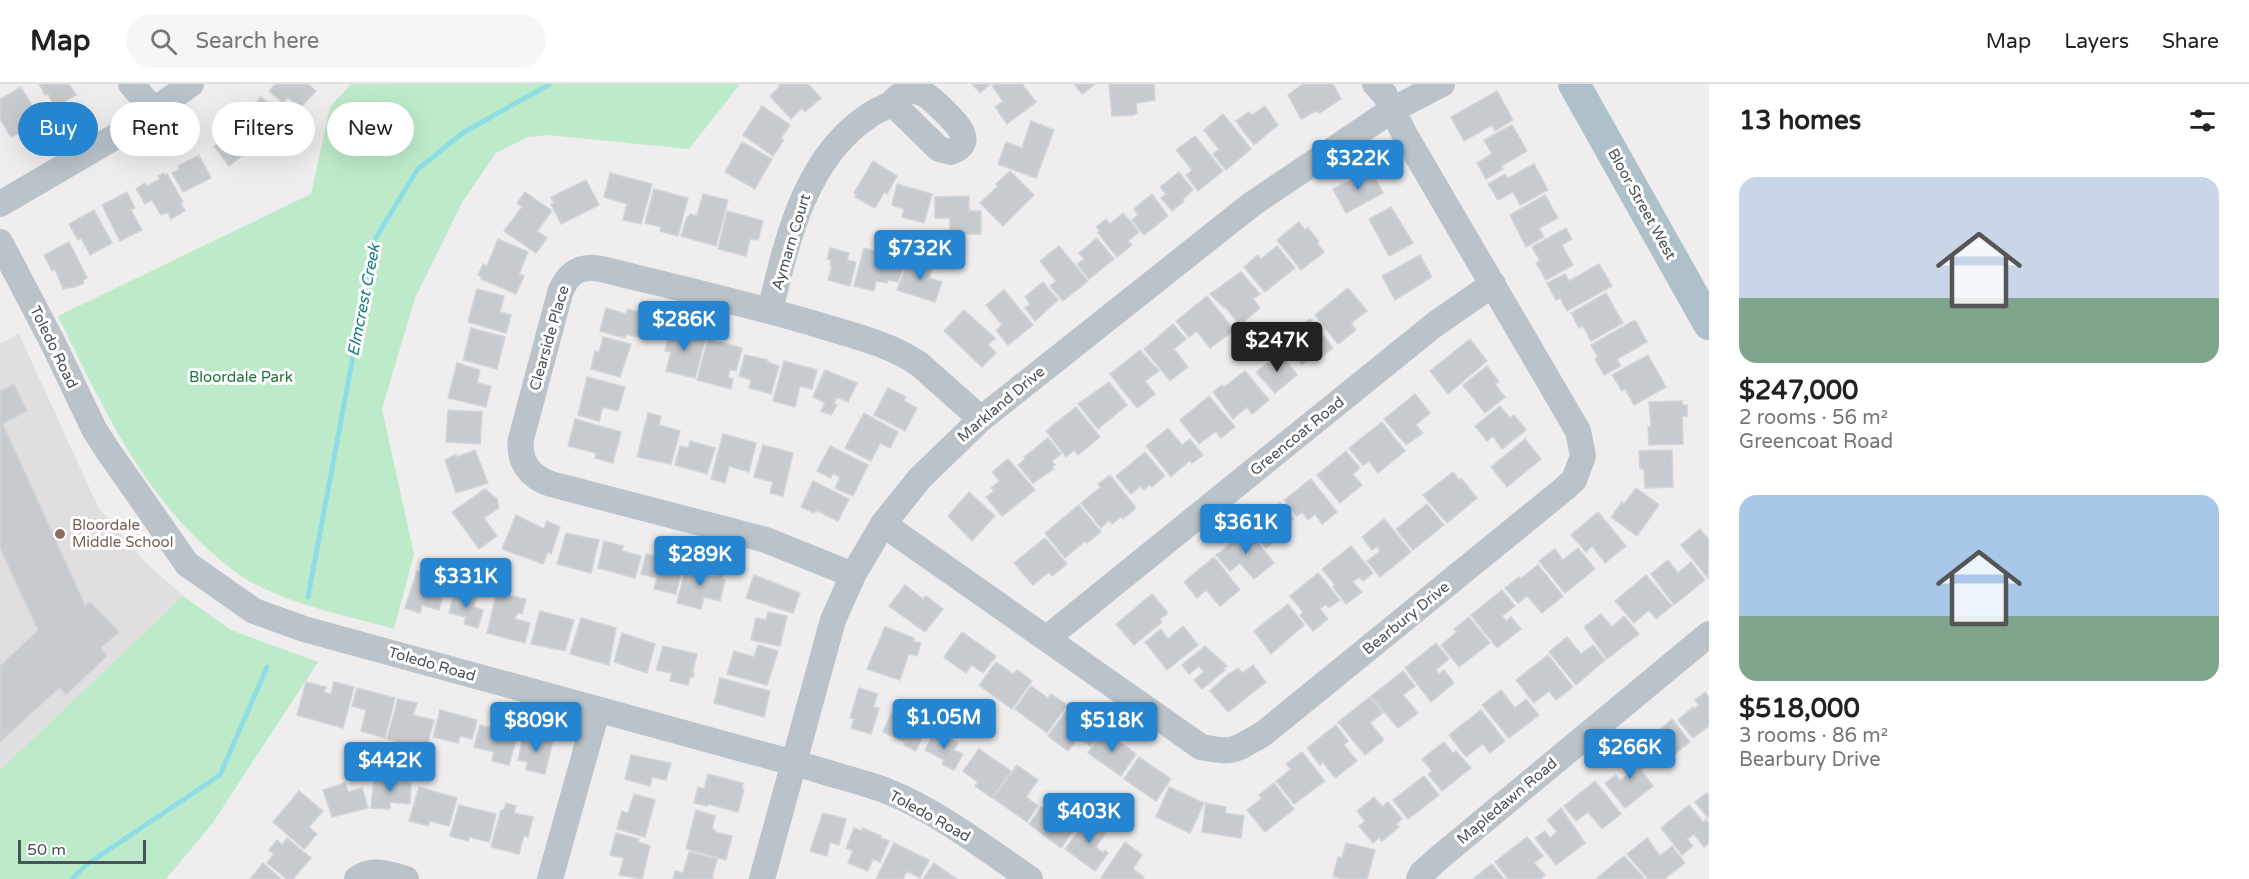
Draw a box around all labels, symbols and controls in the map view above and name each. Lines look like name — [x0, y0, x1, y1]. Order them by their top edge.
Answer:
search box — [126, 14, 546, 68]
text: Map — [30, 24, 90, 58]
icon: search — [147, 25, 180, 58]
text: Search here — [195, 28, 319, 54]
text: Map — [1986, 29, 2031, 54]
text: Layers — [2064, 29, 2129, 54]
text: Share — [2162, 29, 2219, 54]
chip: Buy — [18, 102, 98, 156]
chip: Rent — [110, 102, 200, 156]
chip: Filters — [212, 102, 315, 156]
chip: New — [327, 102, 414, 156]
icon: filters — [2186, 104, 2219, 137]
text: 13 homes — [1739, 105, 1861, 136]
pin: $322K — [1316, 140, 1400, 191]
street label: Bloor Street West — [1604, 145, 1680, 263]
text: $322K — [1326, 147, 1390, 171]
street label: Aymarn Court — [768, 191, 814, 292]
icon: home — [1925, 216, 2033, 324]
pin: $732K — [878, 230, 962, 281]
text: $732K — [888, 237, 952, 261]
water label: Elmcrest Creek — [343, 241, 385, 358]
street label: Clearside Place — [525, 284, 573, 392]
pin: $286K — [642, 301, 726, 352]
street label: Toledo Road — [26, 303, 82, 391]
text: $286K — [652, 308, 716, 332]
pin: $247K — [1235, 322, 1319, 373]
text: $247K — [1245, 329, 1309, 353]
street label: Markland Drive — [954, 362, 1048, 446]
park label: Bloordale Park — [189, 368, 293, 386]
text: $247,000 — [1739, 375, 1858, 406]
street label: Greencoat Road — [1246, 393, 1348, 479]
text: 2 rooms · 56 m² — [1739, 406, 1888, 430]
text: Greencoat Road — [1739, 430, 1893, 454]
pin: $361K — [1204, 504, 1288, 555]
text: $361K — [1214, 511, 1278, 535]
place label: Bloordale Middle School — [72, 516, 173, 551]
marker: Bloordale Middle School — [53, 527, 67, 541]
icon: home — [1925, 534, 2033, 642]
pin: $289K — [658, 536, 742, 587]
text: $289K — [668, 543, 732, 567]
pin: $331K — [424, 558, 508, 609]
text: $331K — [434, 565, 498, 589]
street label: Bearbury Drive — [1359, 578, 1453, 658]
street label: Toledo Road — [386, 643, 478, 685]
text: $518,000 — [1739, 693, 1860, 724]
pin: $1.05M — [895, 699, 993, 750]
pin: $809K — [494, 702, 578, 753]
pin: $518K — [1070, 702, 1154, 753]
text: $1.05M — [907, 706, 981, 730]
text: $809K — [504, 709, 568, 733]
text: $518K — [1080, 709, 1144, 733]
text: 3 rooms · 86 m² — [1739, 724, 1888, 748]
pin: $266K — [1588, 729, 1672, 780]
text: $266K — [1598, 736, 1662, 760]
pin: $442K — [348, 742, 432, 793]
text: Bearbury Drive — [1739, 748, 1881, 772]
text: $442K — [358, 749, 422, 773]
street label: Mapledawn Road — [1453, 754, 1561, 848]
street label: Toledo Road — [886, 786, 974, 846]
pin: $403K — [1047, 793, 1131, 844]
text: $403K — [1057, 800, 1121, 824]
scale bar — [18, 837, 146, 864]
text: 50 m — [27, 840, 66, 860]

